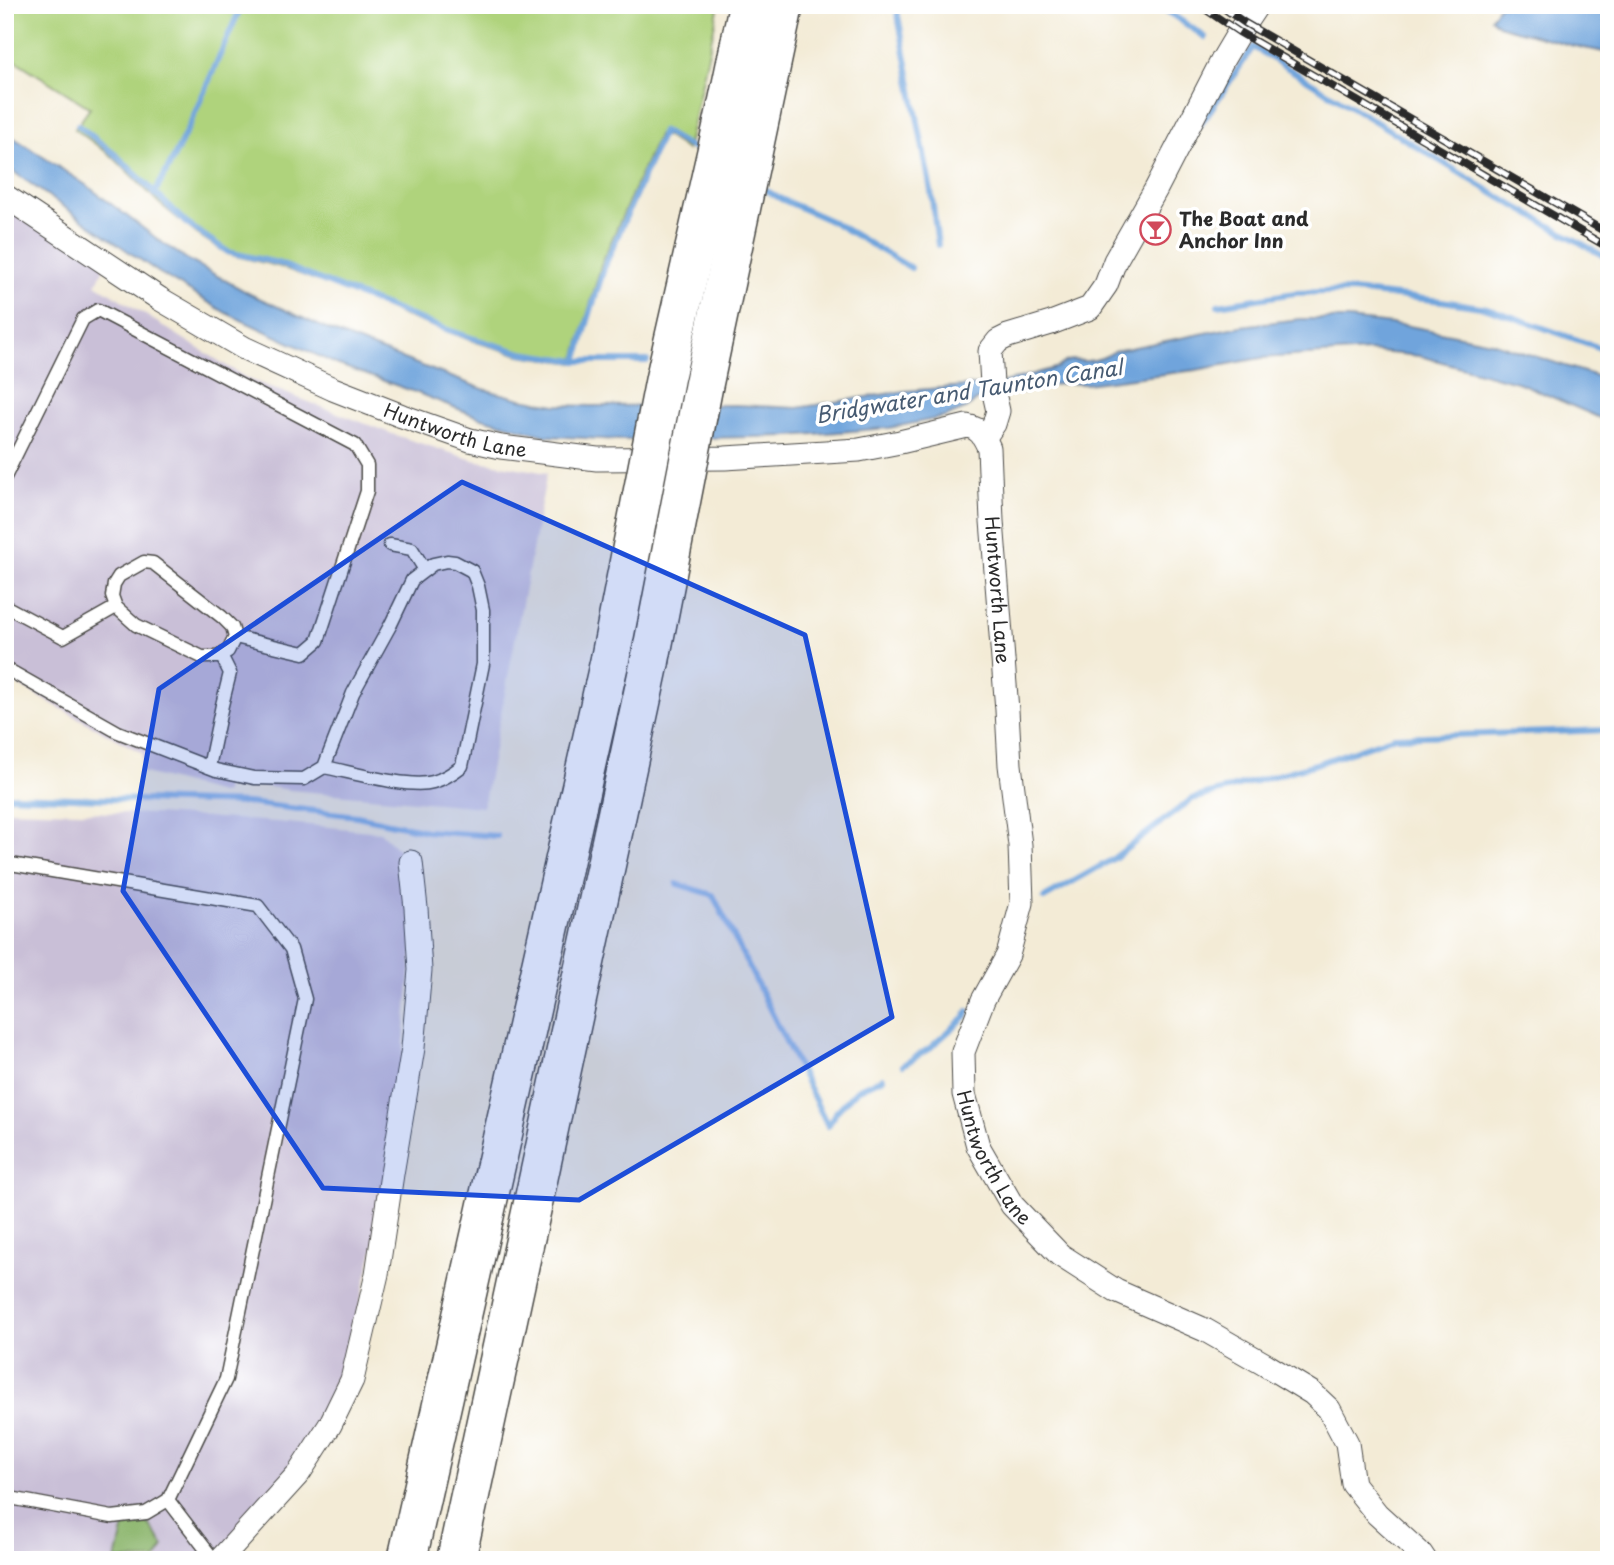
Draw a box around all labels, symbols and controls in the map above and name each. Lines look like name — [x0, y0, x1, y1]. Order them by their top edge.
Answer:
place label: The Boat and Anchor Inn — [1179, 204, 1309, 254]
bar icon: The Boat and Anchor Inn — [1139, 213, 1173, 247]
water label: Bridgwater and Taunton Canal — [813, 349, 1128, 430]
street label: Huntworth Lane — [380, 395, 528, 463]
street label: Huntworth Lane — [979, 515, 1018, 665]
street label: Huntworth Lane — [951, 1087, 1039, 1231]

